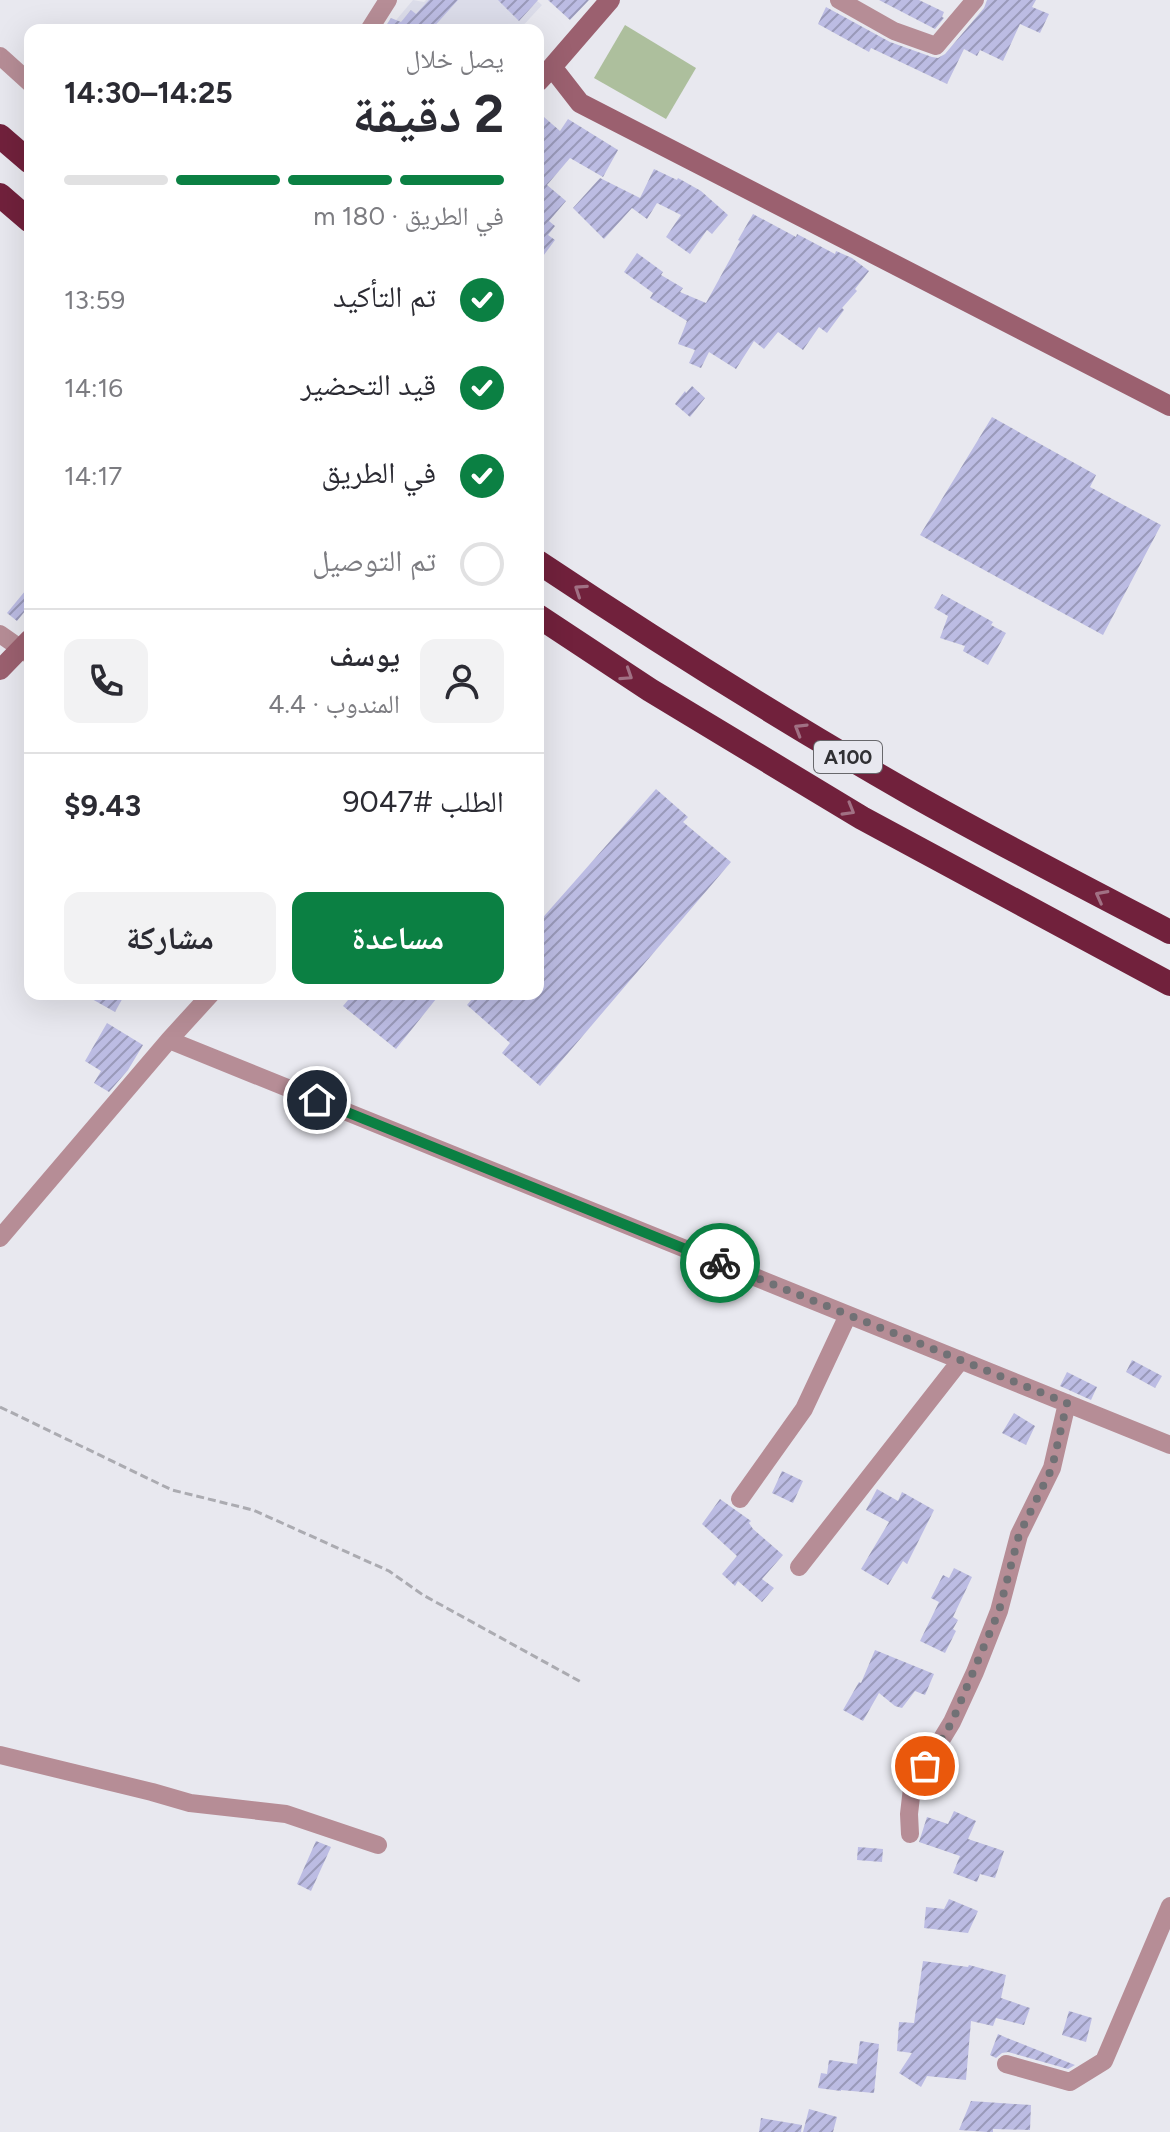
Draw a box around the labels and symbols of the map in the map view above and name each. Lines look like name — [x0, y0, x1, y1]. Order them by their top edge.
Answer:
one-way arrow — [575, 585, 589, 600]
one-way arrow — [618, 665, 632, 680]
one-way arrow — [794, 723, 809, 739]
road number: A100 — [814, 741, 882, 773]
one-way arrow — [840, 800, 855, 816]
one-way arrow — [1094, 890, 1109, 905]
pin — [283, 1066, 351, 1134]
courier — [680, 1223, 760, 1303]
pin — [891, 1732, 959, 1800]

